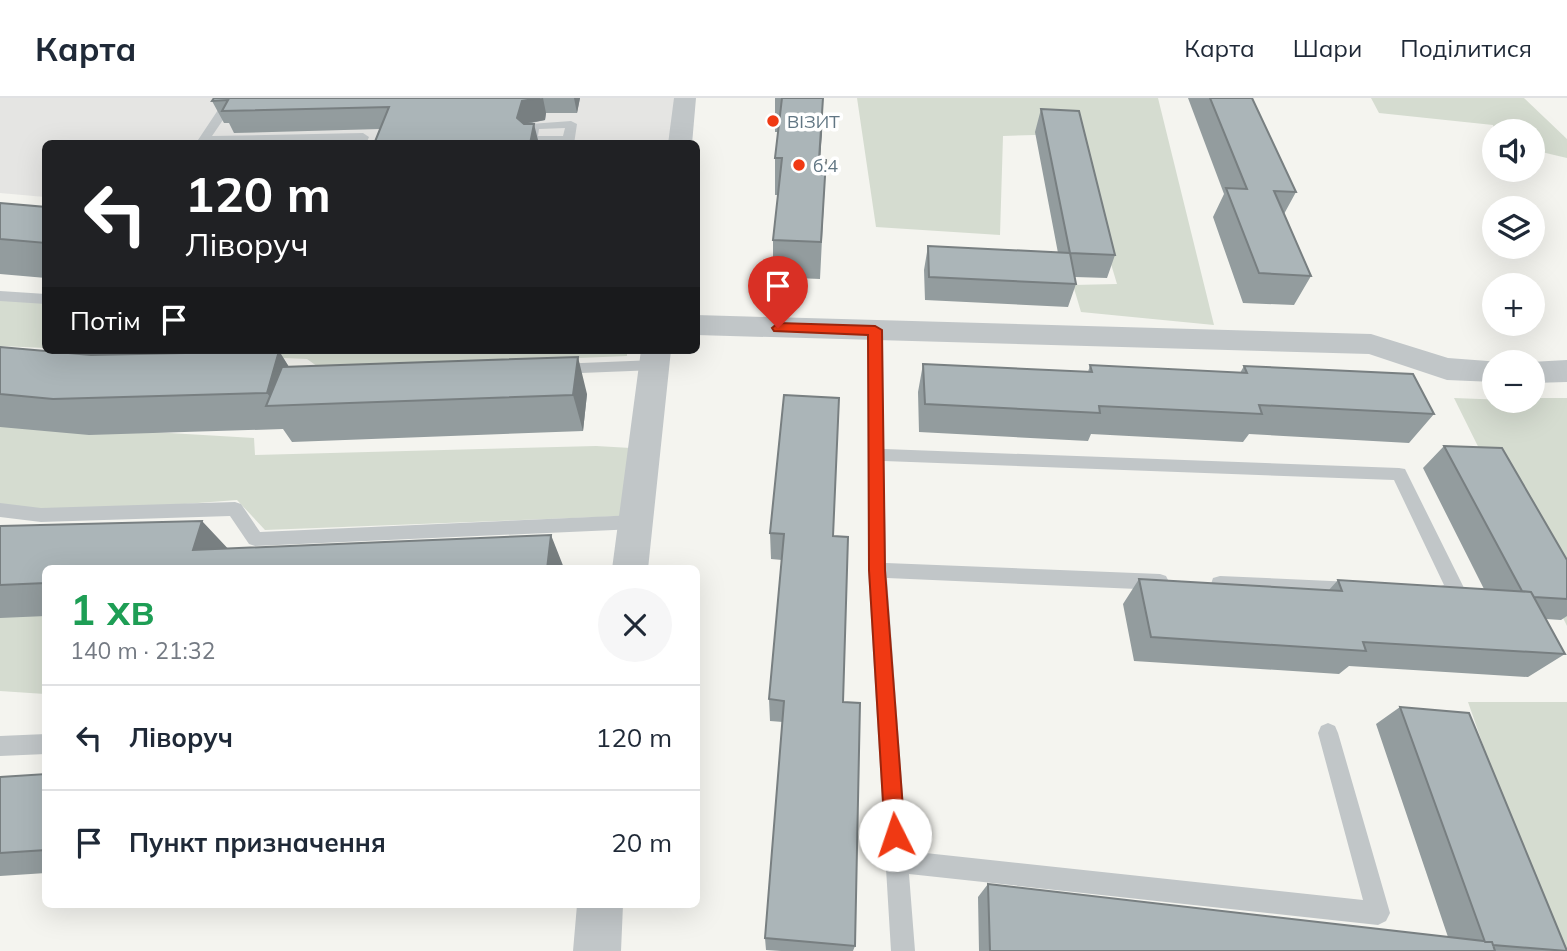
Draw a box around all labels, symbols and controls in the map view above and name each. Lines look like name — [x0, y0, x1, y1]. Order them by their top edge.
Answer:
text: Карта — [35, 28, 137, 69]
text: Карта — [1184, 33, 1255, 63]
text: Шари — [1293, 33, 1362, 63]
text: Поділитися — [1400, 33, 1532, 63]
place label: ВІЗИТ — [787, 110, 840, 133]
marker: ВІЗИТ — [765, 113, 781, 129]
map controls — [1482, 119, 1545, 413]
button: sound — [1482, 119, 1545, 182]
place label: б.4 — [813, 154, 838, 177]
marker: б.4 — [791, 157, 807, 173]
text: 120 m — [185, 163, 331, 224]
icon: left — [70, 168, 161, 259]
button: layers — [1482, 196, 1545, 259]
text: Ліворуч — [185, 224, 308, 264]
pin — [748, 256, 808, 328]
icon: arrive — [759, 267, 797, 305]
button: + — [1482, 273, 1545, 336]
icon: arrive — [155, 301, 193, 339]
text: Потім — [70, 304, 141, 337]
button: − — [1482, 350, 1545, 413]
text: 1 хв — [70, 583, 155, 636]
button: close — [598, 588, 672, 662]
text: 140 m · 21:32 — [70, 636, 215, 665]
icon: left — [70, 719, 108, 757]
text: Ліворуч — [129, 721, 233, 754]
text: 120 m — [596, 721, 672, 754]
position arrow — [858, 798, 932, 872]
icon: arrive — [70, 824, 108, 862]
text: Пункт призначення — [129, 826, 386, 859]
text: 20 m — [611, 826, 672, 859]

